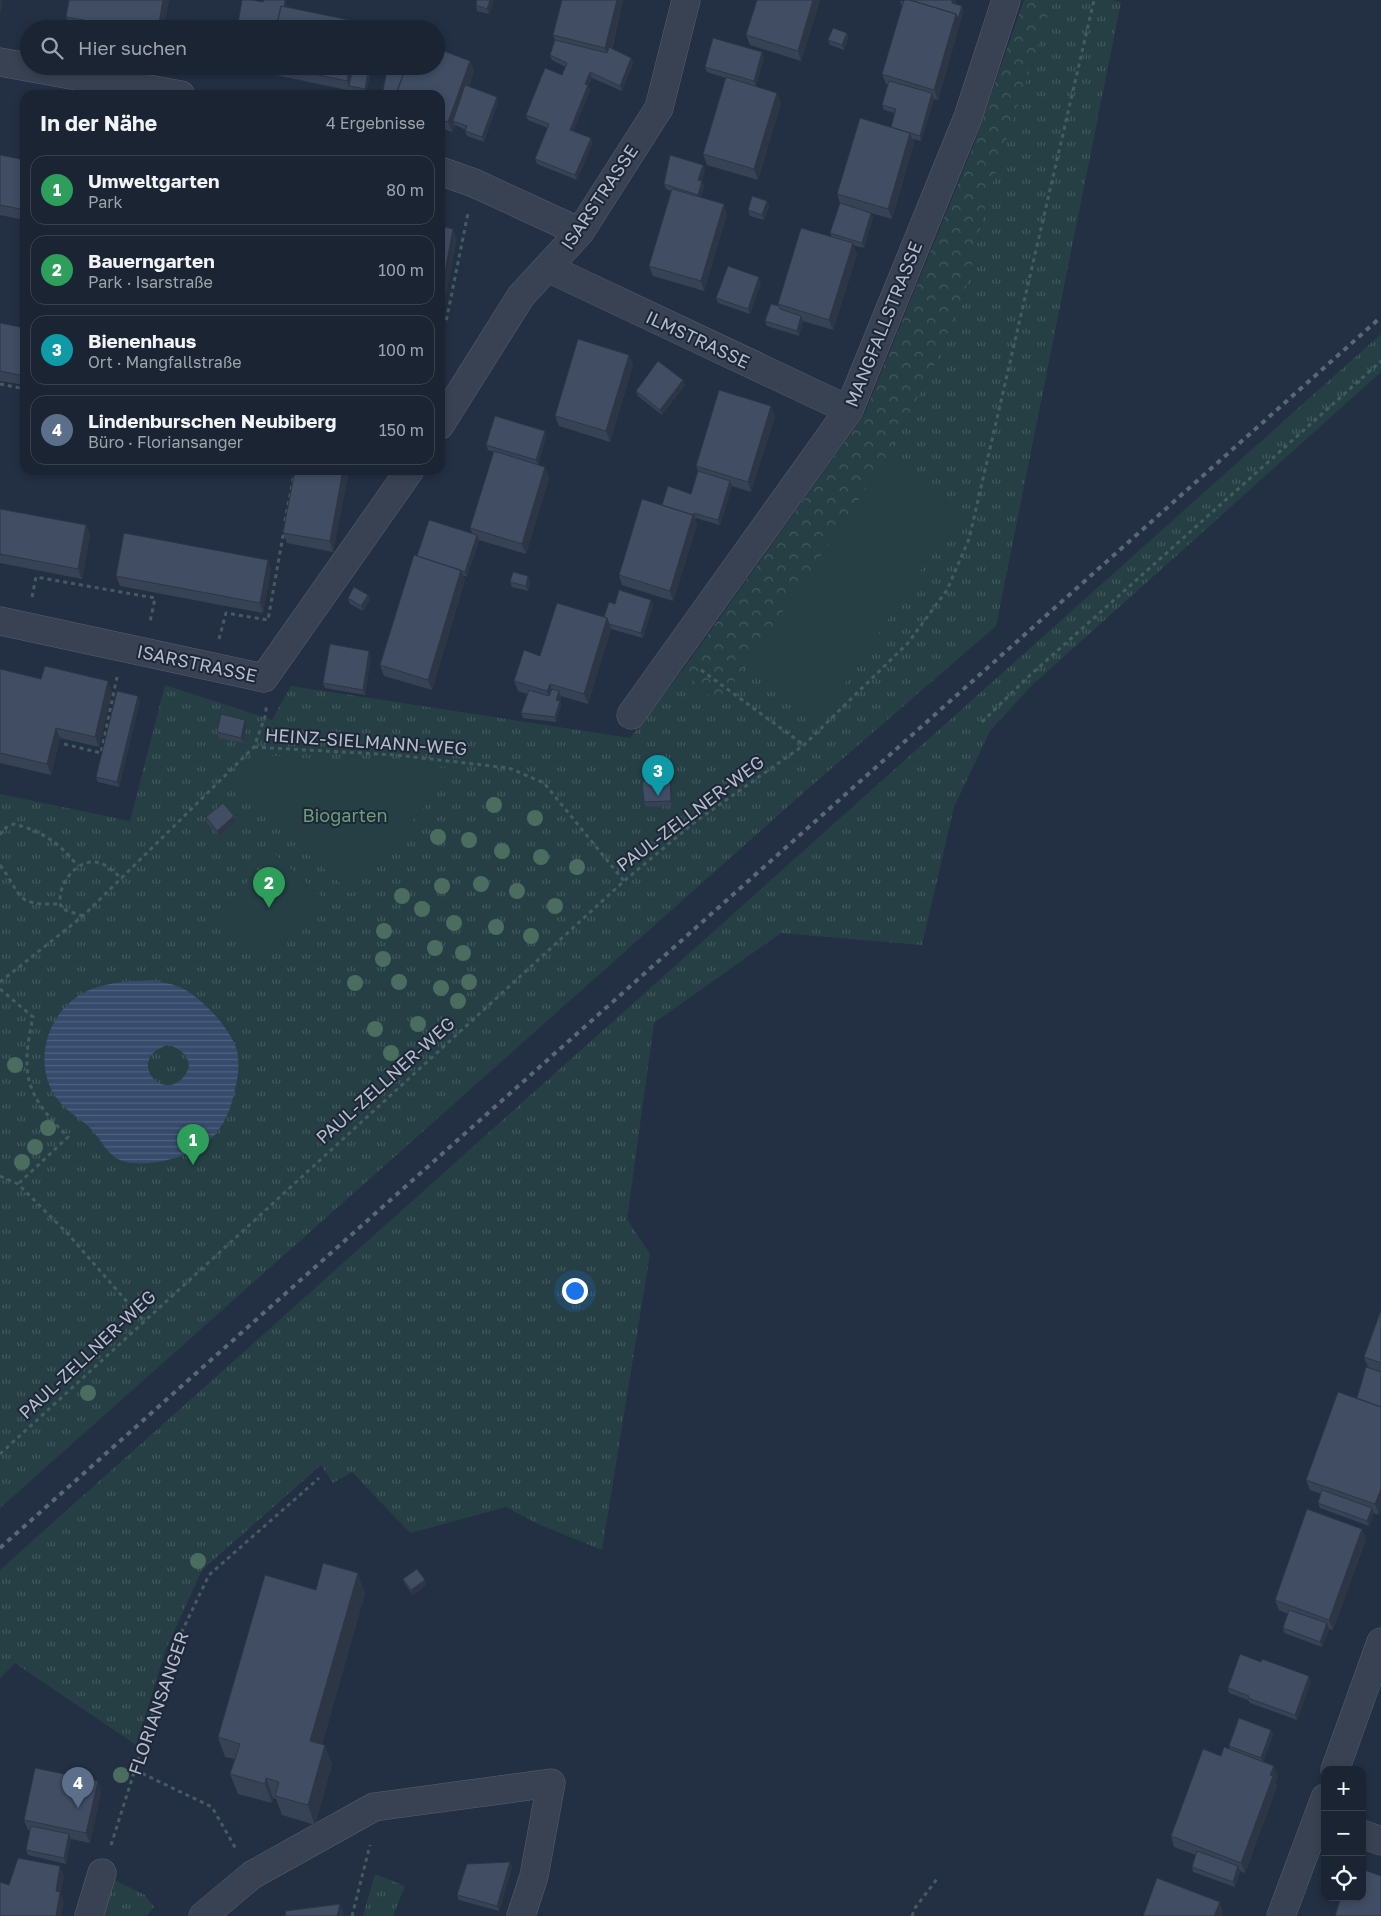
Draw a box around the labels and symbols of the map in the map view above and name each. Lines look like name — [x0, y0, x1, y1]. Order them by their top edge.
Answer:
street label: ISARSTRASSE — [556, 140, 642, 254]
street label: MANGFALLSTRASSE — [840, 238, 926, 410]
street label: ILMSTRASSE — [643, 305, 753, 373]
street label: ISARSTRASSE — [135, 640, 259, 686]
street label: HEINZ-SIELMANN-WEG — [264, 723, 468, 759]
street label: PAUL-ZELLNER-WEG — [612, 750, 768, 876]
pin: 3 — [642, 755, 674, 796]
park label: Biogarten — [302, 804, 388, 826]
pin: 2 — [253, 867, 285, 908]
street label: PAUL-ZELLNER-WEG — [311, 1012, 459, 1148]
pin: 1 — [177, 1124, 209, 1165]
your location — [562, 1278, 588, 1304]
street label: PAUL-ZELLNER-WEG — [14, 1285, 160, 1423]
street label: FLORIANSANGER — [123, 1628, 193, 1778]
pin: 4 — [62, 1767, 94, 1808]

